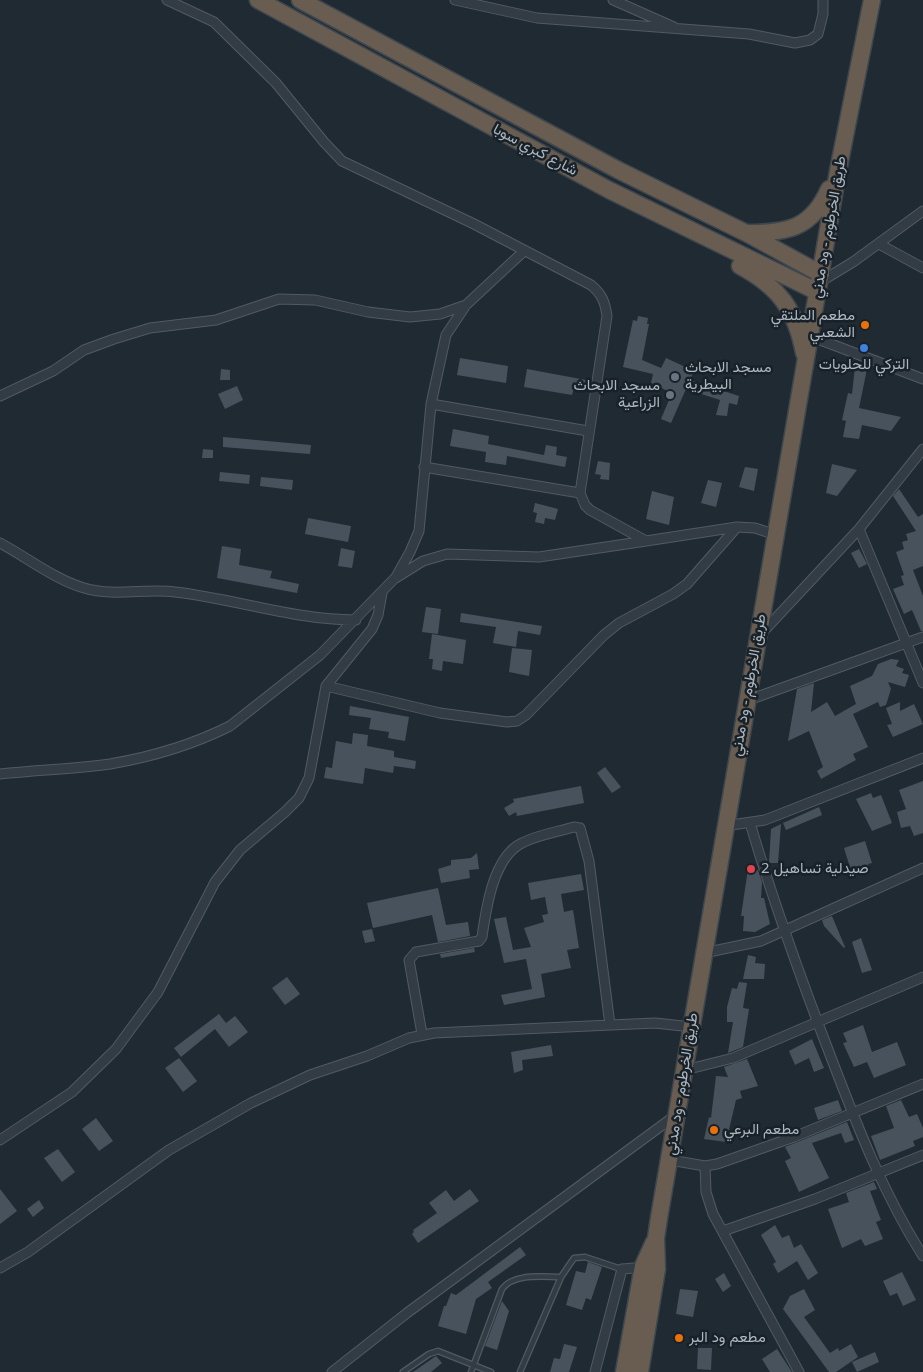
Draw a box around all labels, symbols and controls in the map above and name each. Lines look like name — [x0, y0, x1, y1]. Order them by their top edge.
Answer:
street label: شارع كبري سوبا — [490, 120, 580, 180]
street label: طريق الخرطوم - ود مدني — [808, 154, 850, 300]
place label: مطعم الملتقي الشعبي — [771, 307, 855, 342]
marker: مطعم الملتقي الشعبي — [859, 319, 871, 331]
marker: التركي للحلويات — [858, 342, 870, 354]
place label: التركي للحلويات — [819, 356, 909, 374]
place label: مسجد الابحاث البيطرية — [685, 359, 771, 394]
marker: مسجد الابحاث البيطرية — [669, 371, 681, 383]
place label: مسجد الابحاث الزراعية — [574, 377, 660, 412]
marker: مسجد الابحاث الزراعية — [664, 389, 676, 401]
street label: طريق الخرطوم - ود مدني — [728, 612, 770, 758]
place label: صيدلية تساهيل 2 — [761, 860, 869, 878]
marker: صيدلية تساهيل 2 — [745, 863, 757, 875]
street label: طريق الخرطوم - ود مدني — [662, 1011, 702, 1157]
place label: مطعم البرعي — [724, 1121, 799, 1139]
marker: مطعم البرعي — [708, 1124, 720, 1136]
place label: مطعم ود البر — [689, 1329, 766, 1347]
marker: مطعم ود البر — [673, 1332, 685, 1344]

